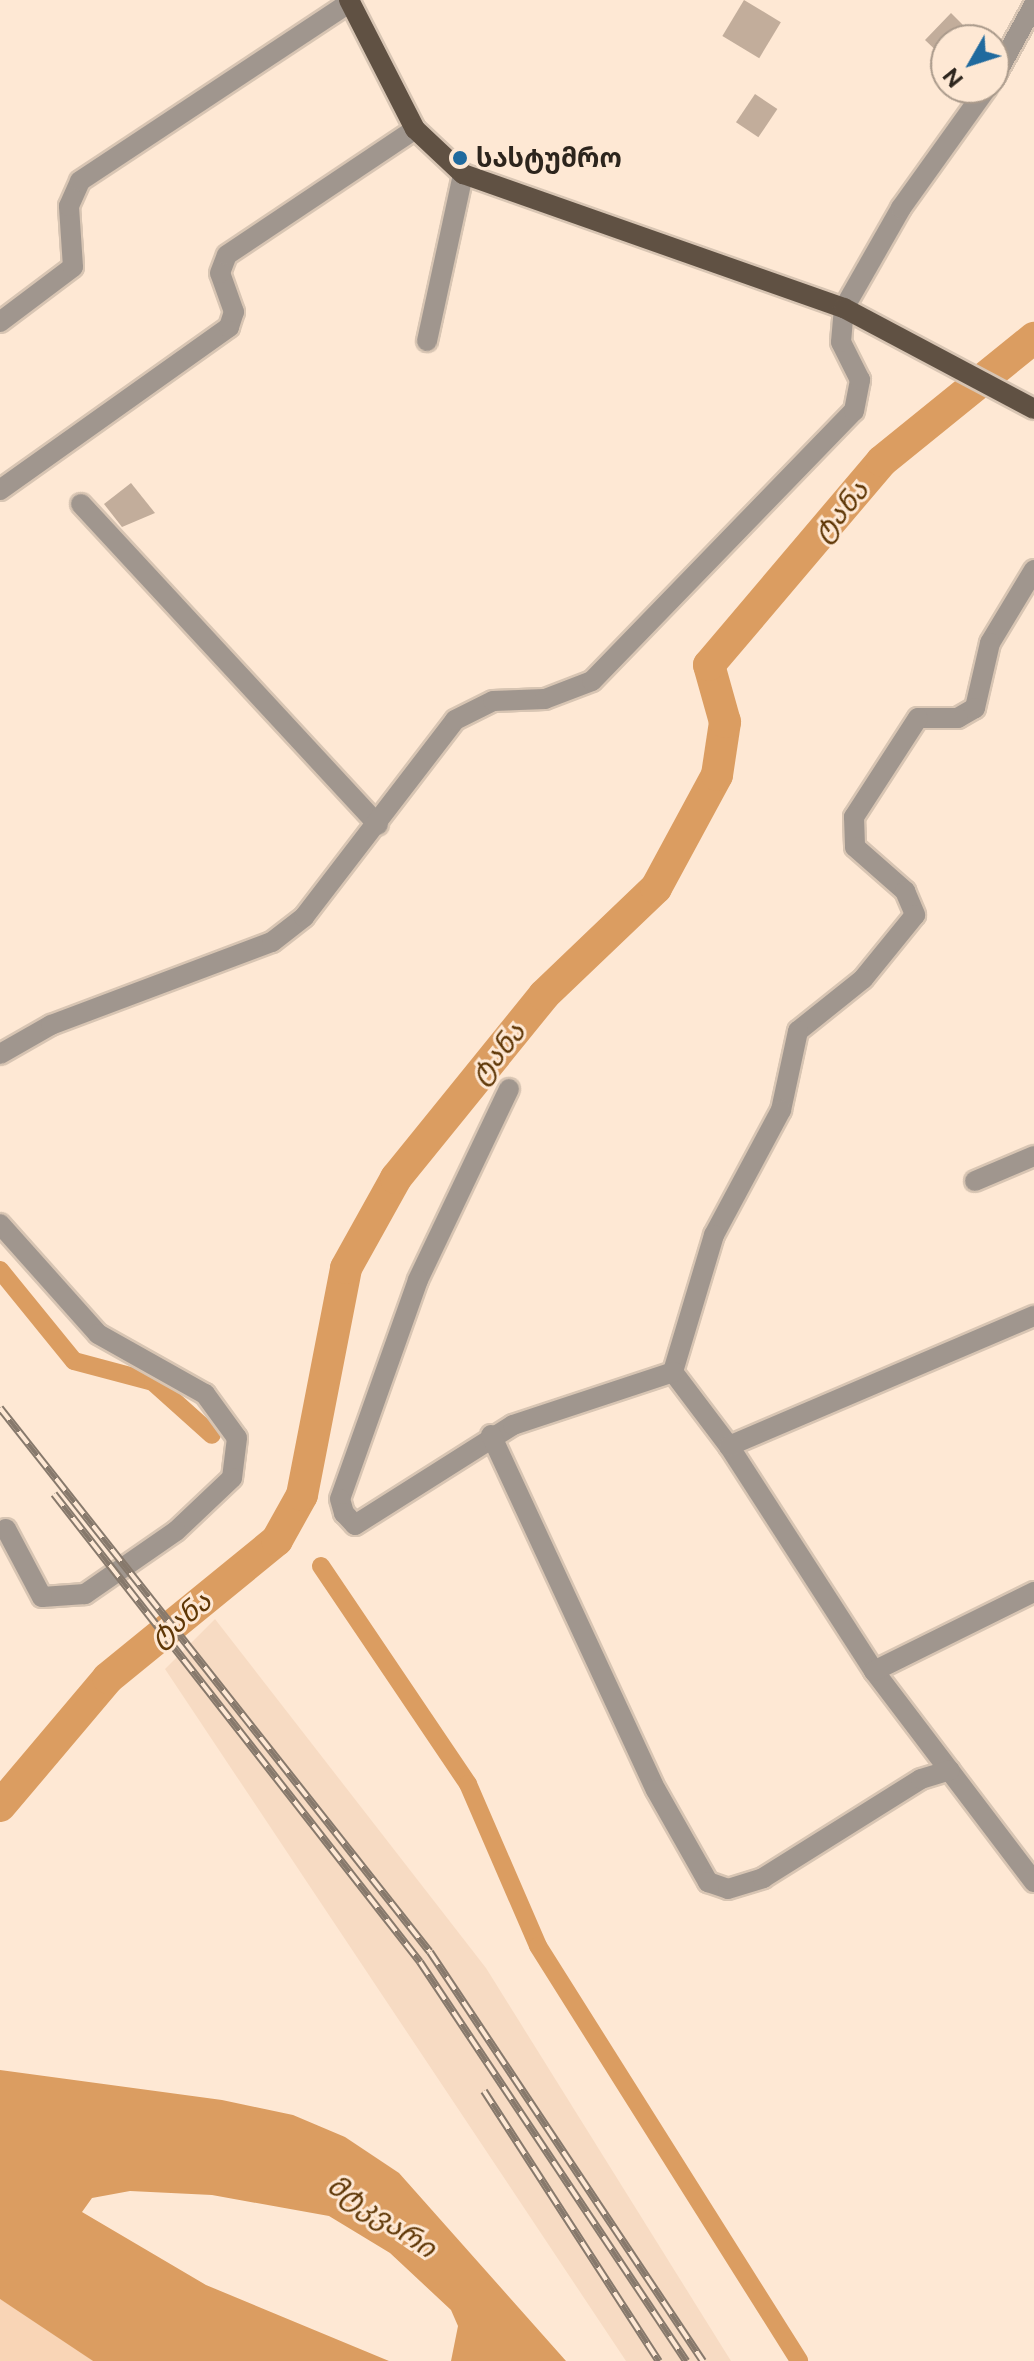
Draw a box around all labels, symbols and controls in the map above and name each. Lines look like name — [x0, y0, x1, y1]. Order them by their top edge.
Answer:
north arrow — [930, 24, 1010, 104]
text: N — [937, 63, 968, 93]
place label: სასტუმრო — [476, 142, 622, 174]
marker: სასტუმრო — [451, 149, 469, 167]
water label: ტანა — [805, 474, 875, 548]
water label: ტანა — [462, 1016, 532, 1090]
water label: ტანა — [143, 1584, 217, 1654]
water label: მტკვარი — [321, 2168, 443, 2264]

